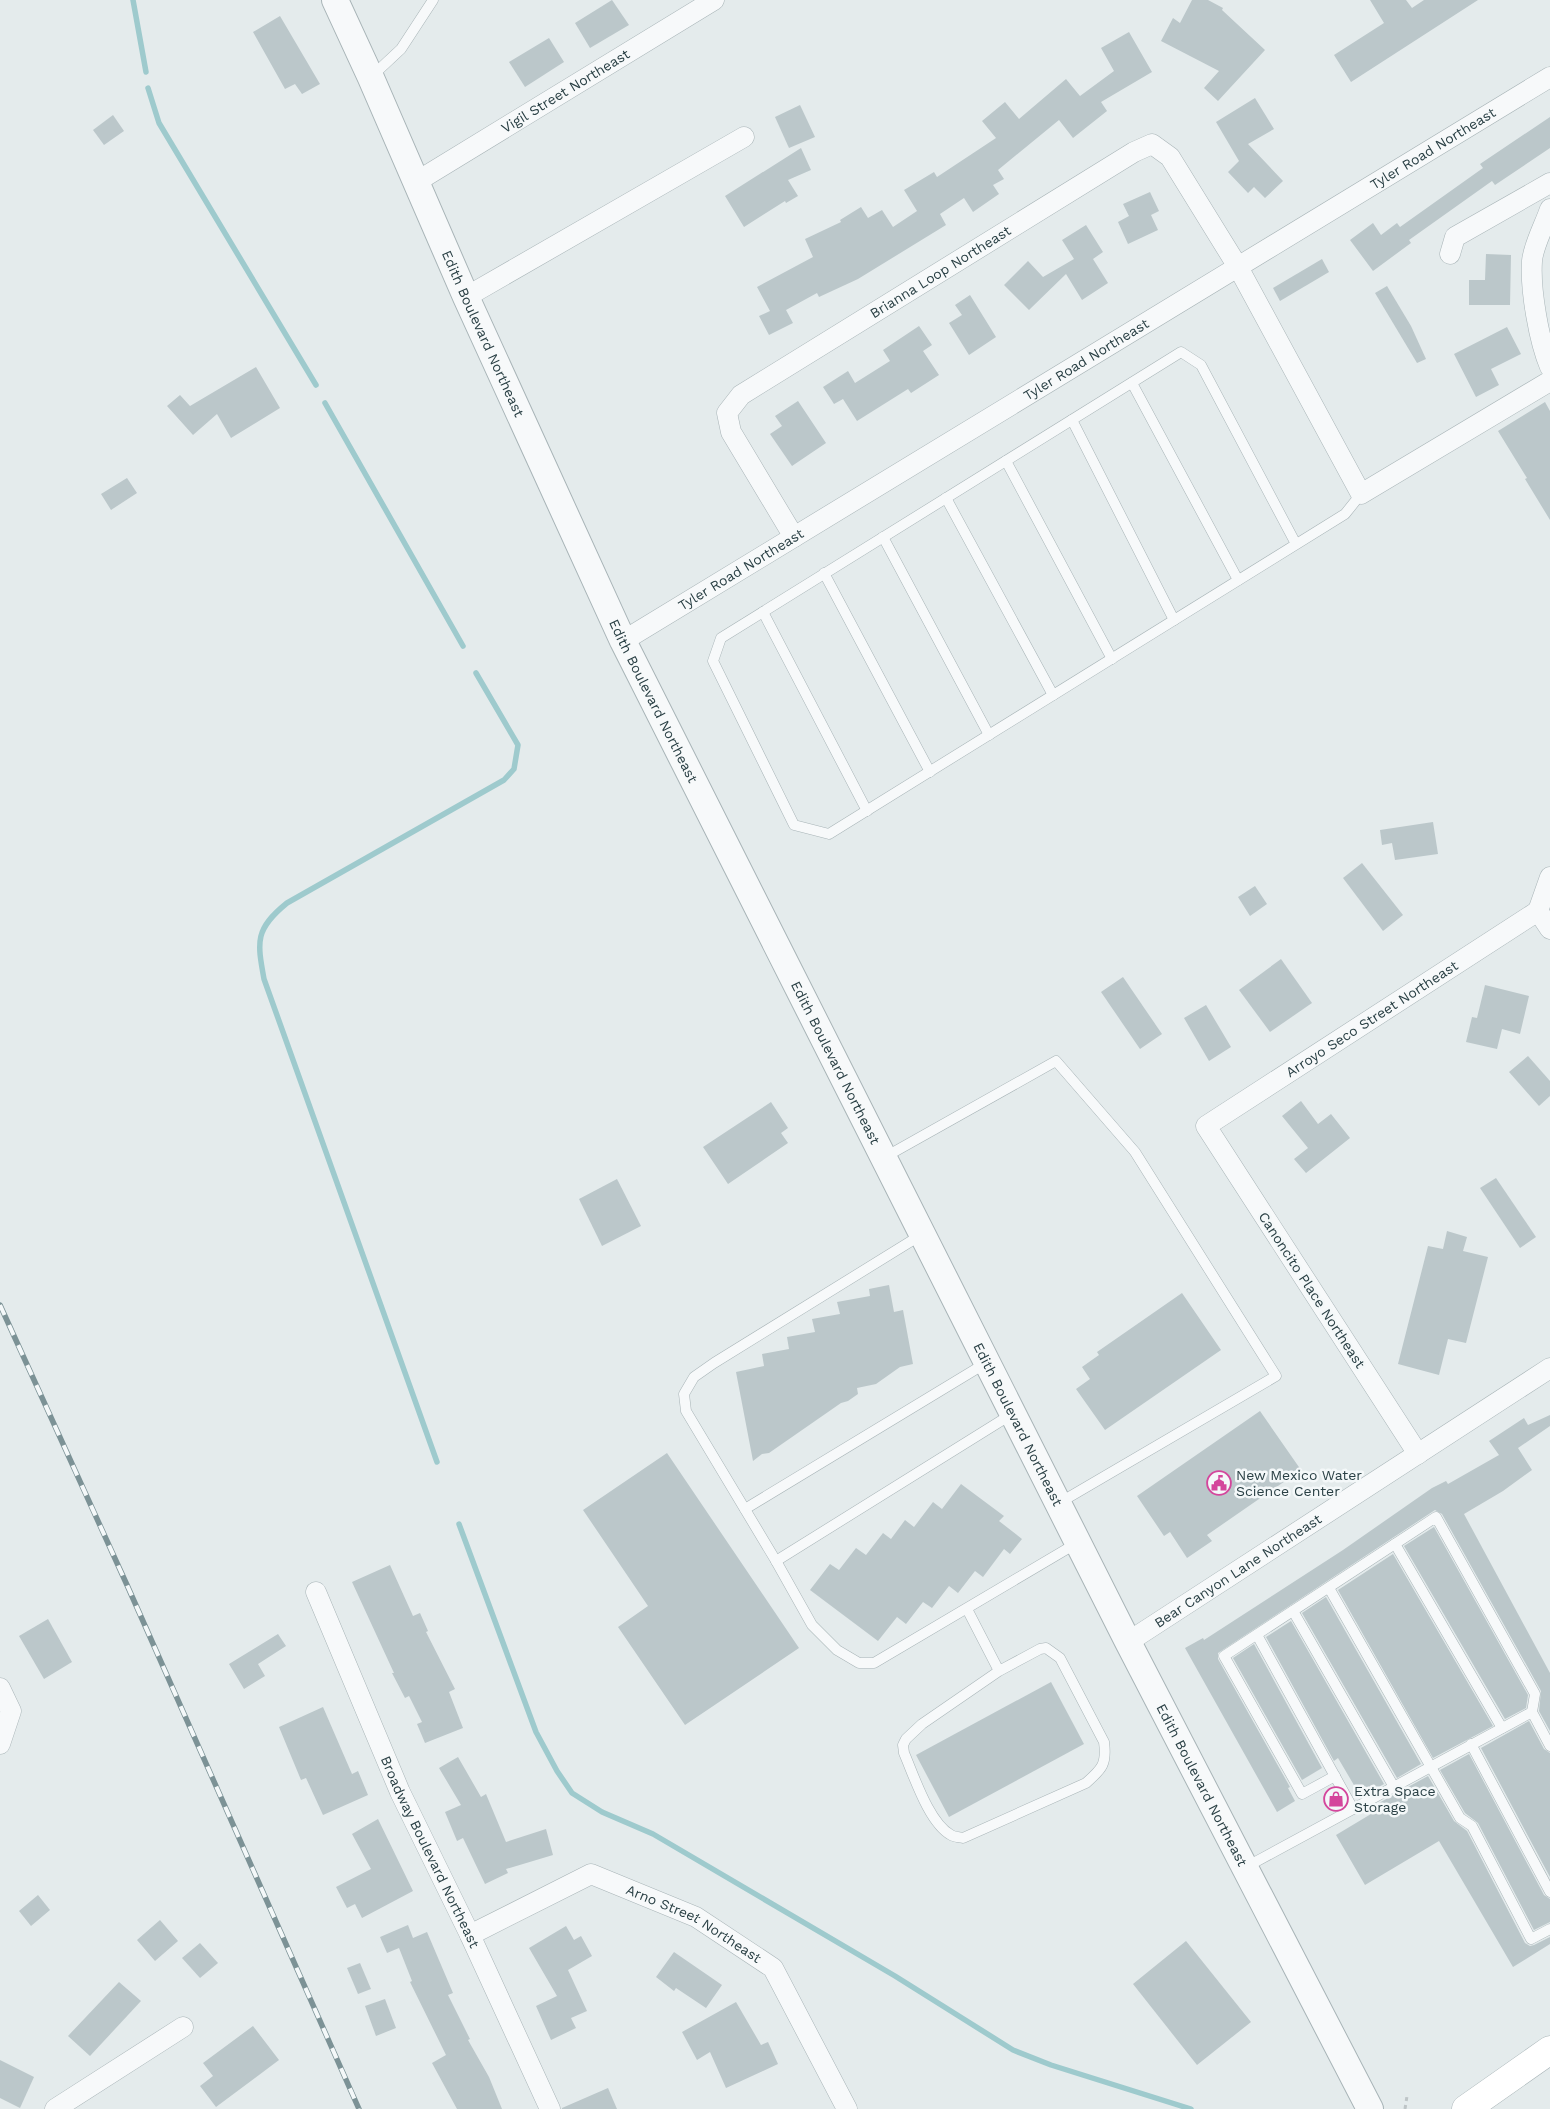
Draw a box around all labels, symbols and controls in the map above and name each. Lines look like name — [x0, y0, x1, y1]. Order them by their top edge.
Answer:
street label: Vigil Street Northeast — [498, 46, 632, 136]
street label: Tyler Road Northeast — [1367, 104, 1499, 192]
street label: Brianna Loop Northeast — [867, 222, 1014, 321]
street label: Edith Boulevard Northeast — [439, 248, 528, 419]
street label: Tyler Road Northeast — [1020, 315, 1152, 403]
street label: Tyler Road Northeast — [675, 525, 807, 613]
street label: Edith Boulevard Northeast — [606, 617, 701, 785]
street label: Arroyo Seco Street Northeast — [1283, 957, 1461, 1080]
street label: Edith Boulevard Northeast — [788, 978, 884, 1147]
street label: Canoncito Place Northeast — [1255, 1209, 1369, 1371]
street label: Edith Boulevard Northeast — [970, 1340, 1066, 1509]
place label: New Mexico Water Science Center — [1236, 1467, 1362, 1499]
public building icon: New Mexico Water Science Center — [1206, 1470, 1232, 1496]
street label: Bear Canyon Lane Northeast — [1151, 1511, 1325, 1631]
street label: Edith Boulevard Northeast — [1153, 1701, 1251, 1869]
street label: Broadway Boulevard Northeast — [378, 1754, 483, 1950]
place label: Extra Space Storage — [1354, 1783, 1436, 1815]
shop icon: Extra Space Storage — [1323, 1786, 1349, 1812]
street label: Arno Street Northeast — [624, 1881, 765, 1966]

